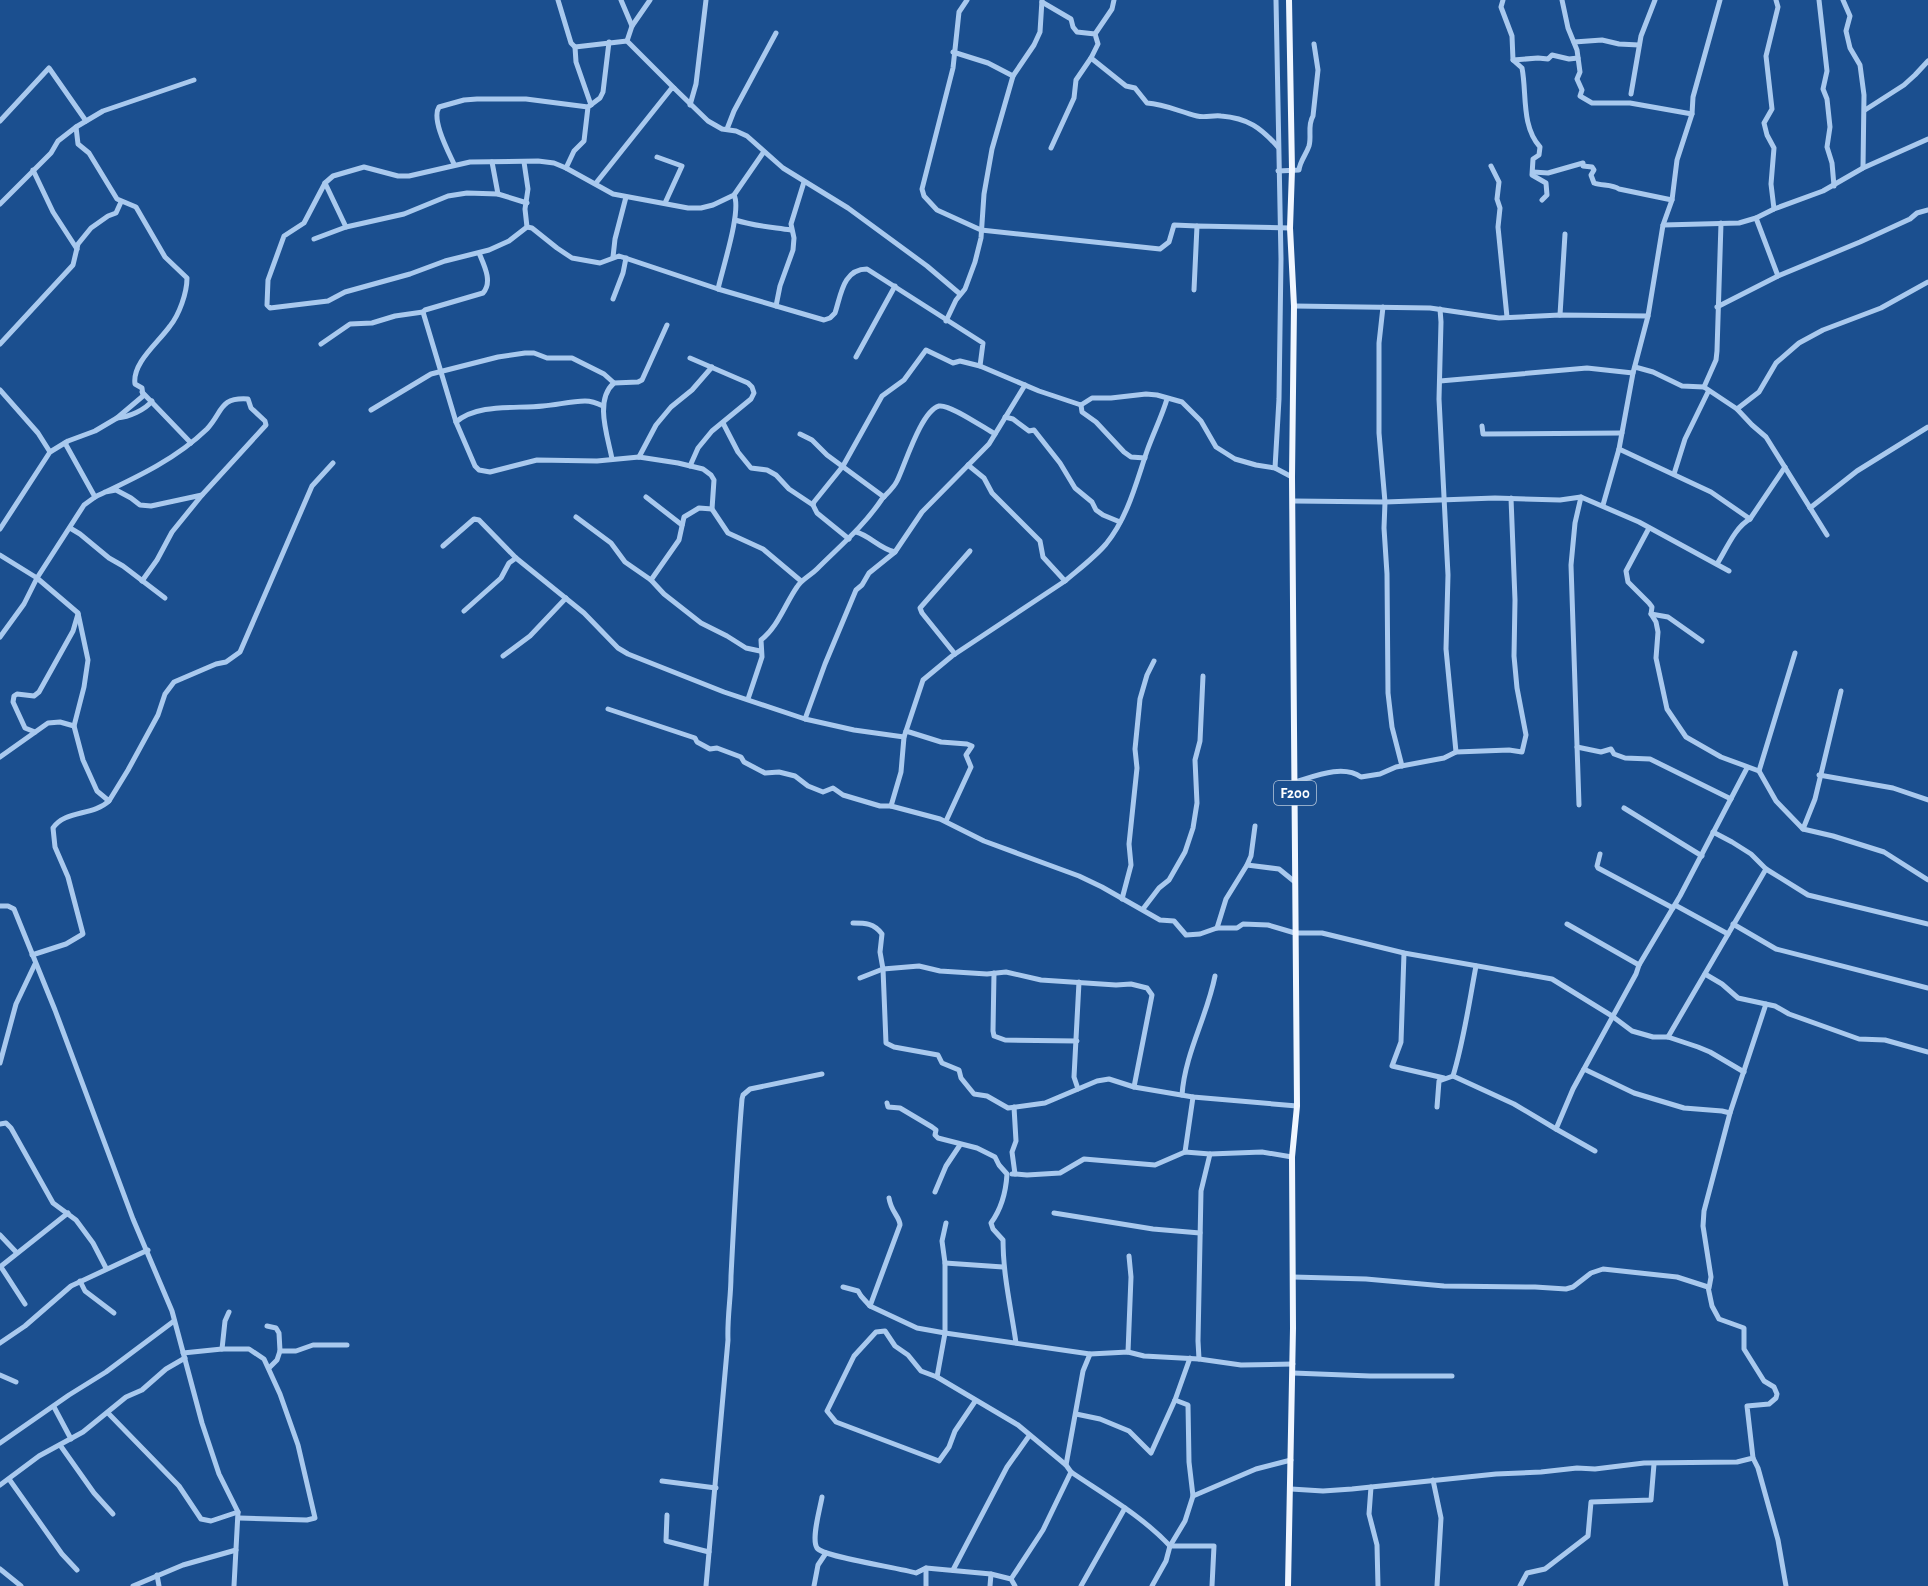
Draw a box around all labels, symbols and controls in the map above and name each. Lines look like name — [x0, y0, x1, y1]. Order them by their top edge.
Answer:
road number: F200 — [1274, 781, 1316, 805]

